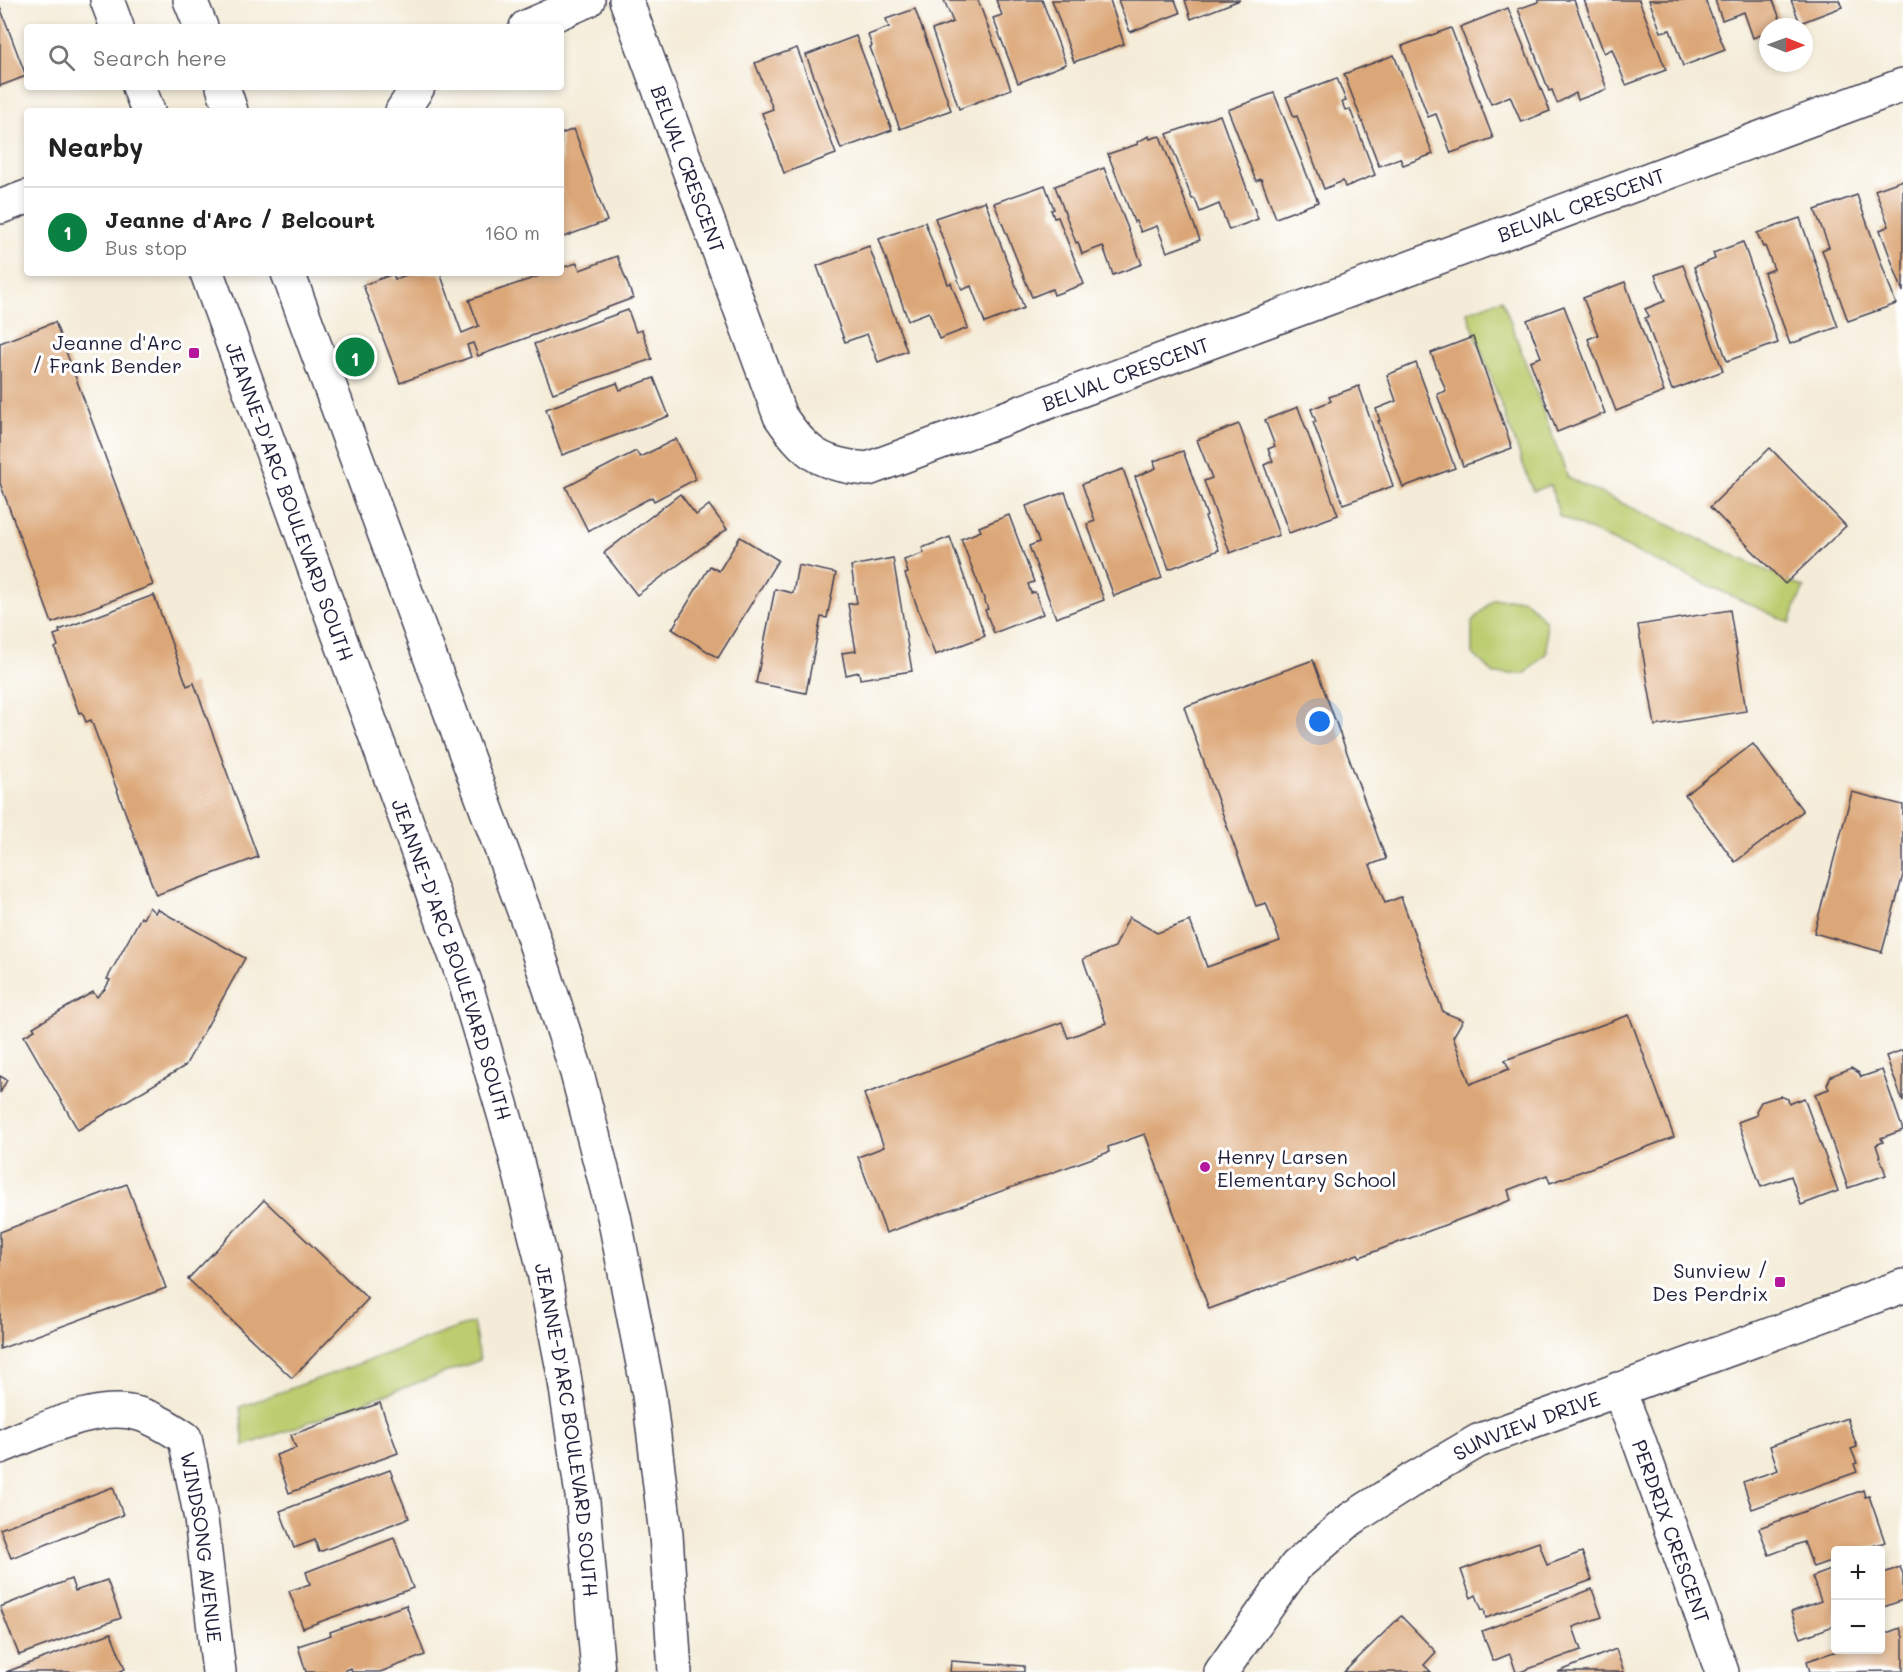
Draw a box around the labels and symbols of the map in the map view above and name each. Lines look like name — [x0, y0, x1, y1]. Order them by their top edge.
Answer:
north arrow — [1759, 18, 1813, 72]
street label: BELVAL CRESCENT — [646, 81, 731, 256]
street label: BELVAL CRESCENT — [1494, 162, 1668, 247]
place label: Jeanne d'Arc / Frank Bender — [32, 329, 182, 378]
street label: BELVAL CRESCENT — [1038, 331, 1213, 416]
pin: 1 — [336, 334, 374, 380]
street label: JEANNE-D'ARC BOULEVARD SOUTH — [220, 338, 360, 664]
marker: Jeanne d'Arc / Frank Bender — [187, 346, 201, 360]
your location — [1305, 707, 1334, 736]
street label: JEANNE-D'ARC BOULEVARD SOUTH — [386, 795, 518, 1123]
place label: Henry Larsen Elementary School — [1217, 1143, 1396, 1192]
marker: Henry Larsen Elementary School — [1198, 1160, 1212, 1174]
place label: Sunview / Des Perdrix — [1652, 1257, 1768, 1306]
street label: JEANNE-D'ARC BOULEVARD SOUTH — [529, 1261, 604, 1598]
marker: Sunview / Des Perdrix — [1773, 1275, 1787, 1289]
street label: SUNVIEW DRIVE — [1448, 1385, 1603, 1466]
street label: PERDRIX CRESCENT — [1627, 1436, 1716, 1626]
street label: WINDSONG AVENUE — [175, 1449, 228, 1644]

